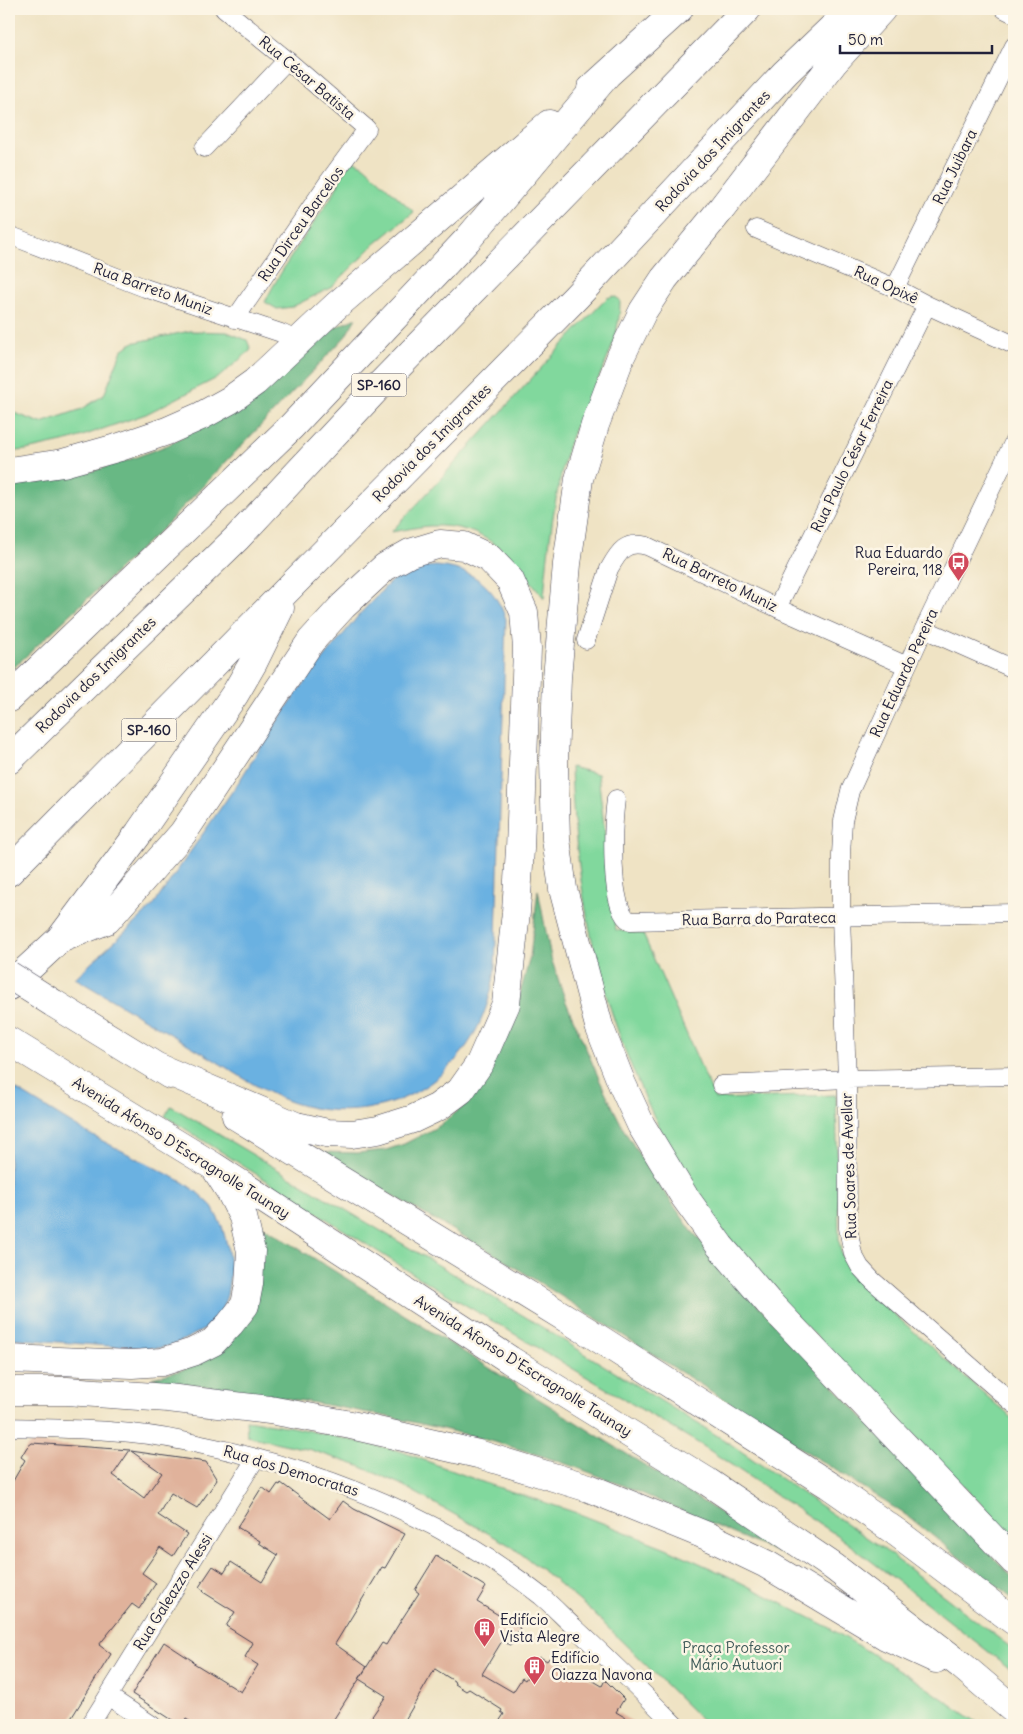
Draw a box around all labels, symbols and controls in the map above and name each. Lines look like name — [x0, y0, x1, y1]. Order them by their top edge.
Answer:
scale bar — [840, 22, 993, 54]
text: 50 m — [848, 30, 883, 49]
street label: Rua César Batista — [255, 32, 360, 124]
street label: Rodovia dos Imigrantes — [651, 86, 774, 216]
street label: Rua Juibara — [928, 126, 981, 208]
street label: Rua Dirceu Barcelos — [254, 162, 348, 285]
street label: Rua Barreto Muniz — [91, 258, 215, 319]
street label: Rua Opixê — [851, 261, 921, 308]
road number: SP-160 — [352, 374, 406, 396]
street label: Rua Paulo César Ferreira — [806, 376, 897, 535]
street label: Rodovia dos Imigrantes — [368, 379, 495, 506]
street label: Rua Barreto Muniz — [660, 543, 781, 616]
place label: Rua Eduardo Pereira, 118 — [855, 543, 943, 579]
bus stop icon: Rua Eduardo Pereira, 118 — [947, 550, 971, 581]
street label: Rua Eduardo Pereira — [865, 605, 942, 740]
street label: Rodovia dos Imigrantes — [32, 612, 160, 737]
road number: SP-160 — [122, 718, 176, 742]
street label: Rua Barra do Parateca — [682, 908, 837, 929]
street label: Avenida Afonso D'Escragnolle Taunay — [69, 1072, 294, 1223]
street label: Rua Soares de Avellar — [836, 1092, 861, 1240]
street label: Avenida Afonso D'Escragnolle Taunay — [411, 1290, 636, 1441]
street label: Rua dos Democratas — [221, 1441, 361, 1500]
street label: Rua Galeazzo Alessi — [129, 1530, 216, 1654]
place label: Edifício Vista Alegre — [500, 1610, 580, 1646]
building icon: Edifício Vista Alegre — [472, 1617, 496, 1648]
park label: Praça Professor Mário Autuori — [682, 1638, 790, 1674]
place label: Edifício Oiazza Navona — [551, 1648, 653, 1684]
building icon: Edifício Oiazza Navona — [523, 1655, 547, 1686]

